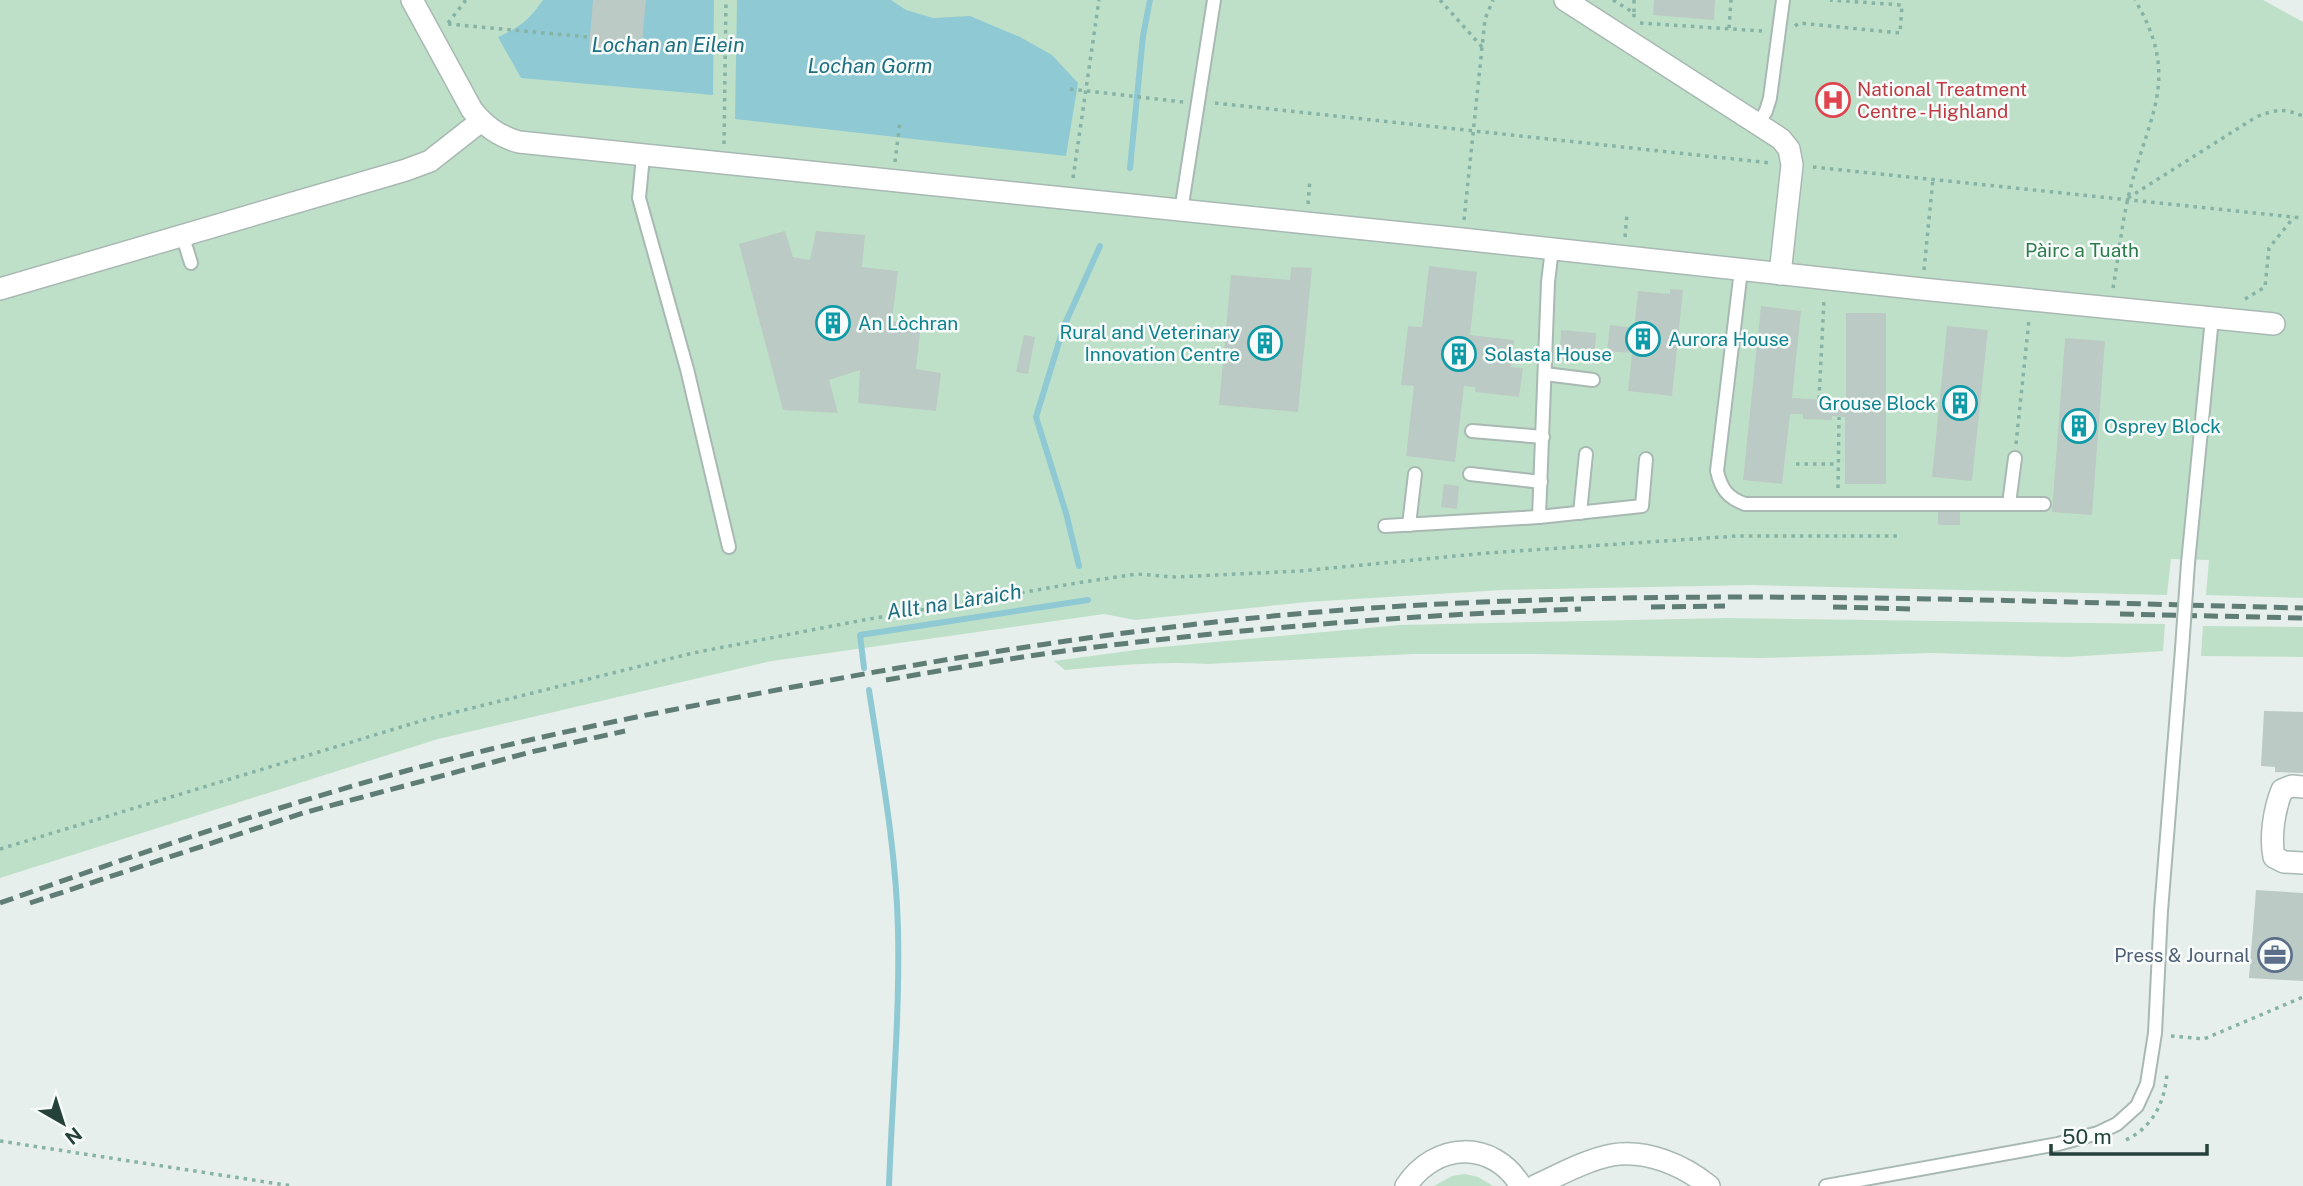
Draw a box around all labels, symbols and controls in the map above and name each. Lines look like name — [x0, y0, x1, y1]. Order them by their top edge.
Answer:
water label: Lochan an Eilein — [591, 32, 745, 57]
water label: Lochan Gorm — [808, 53, 932, 78]
place label: National Treatment Centre - Highland — [1857, 78, 2027, 122]
hospital icon: National Treatment Centre - Highland — [1814, 81, 1852, 119]
park label: Pàirc a Tuath — [2025, 239, 2139, 261]
building icon: An Lòchran — [814, 304, 852, 342]
place label: An Lòchran — [858, 312, 958, 334]
building icon: Aurora House — [1624, 320, 1662, 358]
place label: Rural and Veterinary Innovation Centre — [1060, 321, 1240, 365]
building icon: Rural and Veterinary Innovation Centre — [1246, 324, 1284, 362]
place label: Aurora House — [1668, 328, 1789, 350]
building icon: Solasta House — [1440, 335, 1478, 373]
place label: Solasta House — [1484, 343, 1612, 365]
building icon: Grouse Block — [1941, 384, 1979, 422]
place label: Grouse Block — [1819, 392, 1936, 414]
building icon: Osprey Block — [2060, 407, 2098, 445]
place label: Osprey Block — [2104, 415, 2221, 437]
water label: Allt na Làraich — [885, 579, 1023, 625]
office icon: Press & Journal — [2256, 936, 2294, 974]
place label: Press & Journal — [2114, 944, 2250, 966]
north arrow — [28, 1088, 98, 1158]
scale bar — [2051, 1112, 2207, 1156]
text: N — [61, 1123, 86, 1149]
text: 50 m — [2062, 1124, 2112, 1149]

